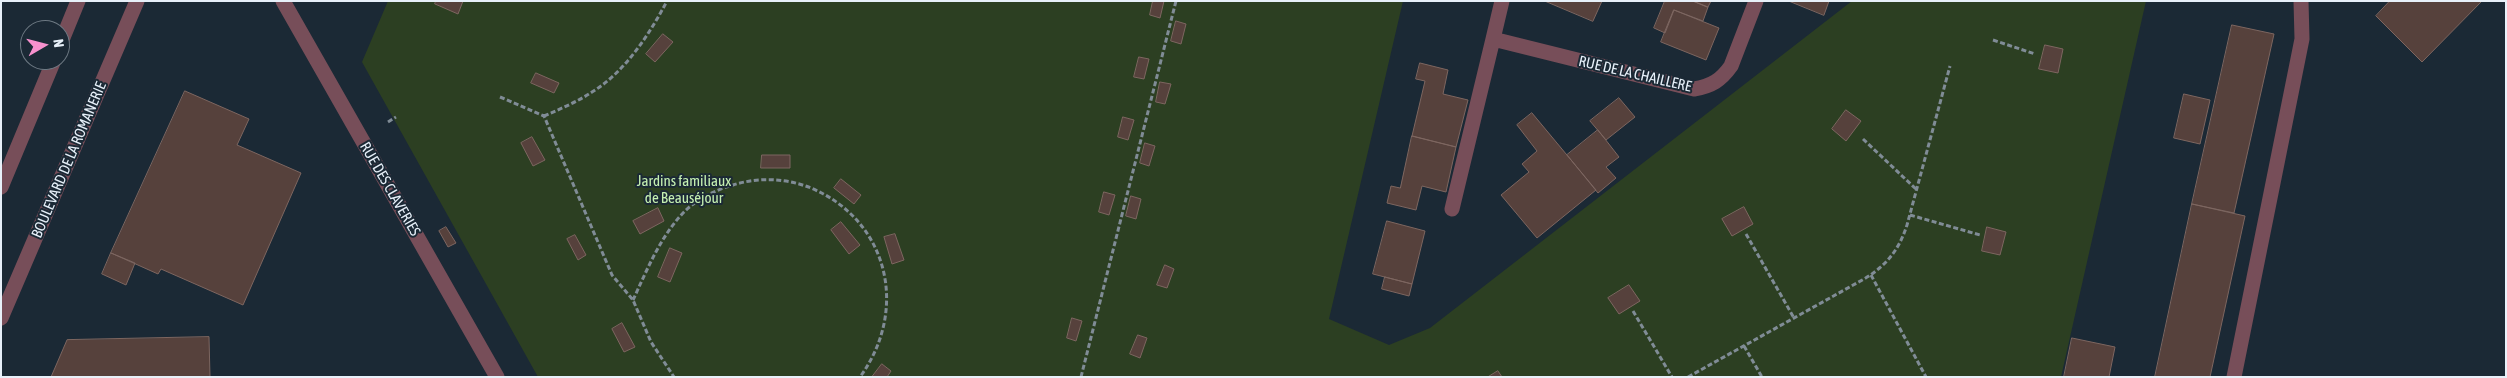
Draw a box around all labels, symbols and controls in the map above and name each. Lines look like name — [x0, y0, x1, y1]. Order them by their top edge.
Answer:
north arrow — [20, 20, 70, 70]
text: N — [50, 38, 67, 48]
street label: RUE DE LA CHAILLERE — [1577, 52, 1693, 96]
street label: BOULEVARD DE LA ROMANERIE — [28, 79, 110, 241]
street label: RUE DES CLAVERIES — [356, 139, 424, 239]
park label: Jardins familiaux de Beauséjour — [637, 172, 731, 207]

